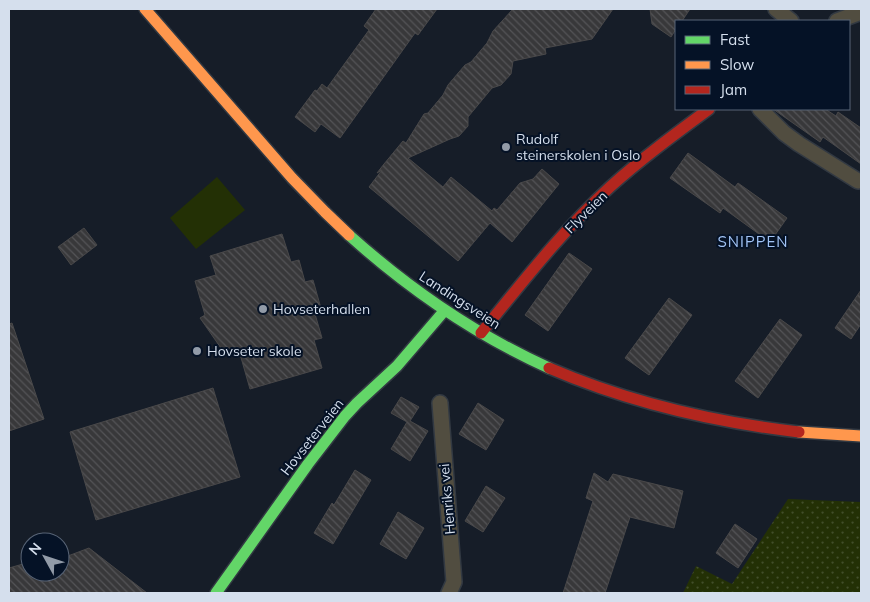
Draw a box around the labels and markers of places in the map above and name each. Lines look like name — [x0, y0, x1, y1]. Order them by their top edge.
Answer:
place label: Rudolf steinerskolen i Oslo — [516, 130, 640, 164]
marker: Rudolf steinerskolen i Oslo — [500, 141, 512, 153]
place label: Hovseterhallen — [273, 300, 370, 318]
marker: Hovseterhallen — [257, 303, 269, 315]
place label: Hovseter skole — [207, 342, 302, 360]
marker: Hovseter skole — [191, 345, 203, 357]

